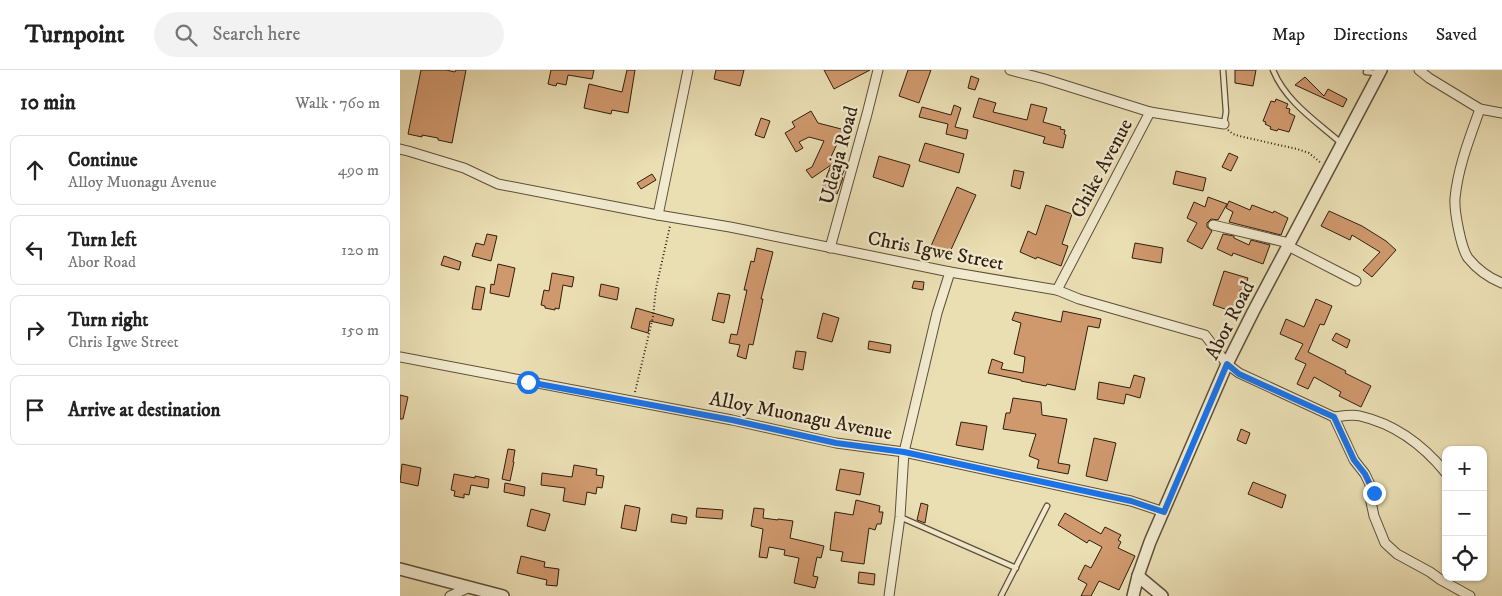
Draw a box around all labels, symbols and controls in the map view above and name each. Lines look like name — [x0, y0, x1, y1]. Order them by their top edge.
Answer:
search box — [154, 12, 504, 57]
text: Turnpoint — [25, 20, 124, 50]
icon: search — [172, 21, 200, 49]
text: Search here — [212, 23, 300, 46]
text: Map — [1272, 24, 1305, 46]
text: Directions — [1333, 24, 1408, 46]
text: Saved — [1436, 24, 1477, 46]
text: 10 min — [20, 90, 76, 116]
text: Walk · 760 m — [295, 93, 380, 113]
street label: Udeaja Road — [814, 103, 865, 207]
street label: Chike Avenue — [1066, 115, 1139, 223]
text: Continue — [68, 149, 138, 172]
icon: ahead — [21, 156, 49, 184]
text: 490 m — [338, 160, 379, 180]
text: Alloy Muonagu Avenue — [68, 172, 217, 192]
street label: Chris Igwe Street — [865, 226, 1006, 277]
text: Turn left — [68, 229, 137, 252]
icon: left — [21, 236, 49, 264]
text: 120 m — [341, 240, 379, 260]
text: Abor Road — [68, 252, 136, 272]
street label: Abor Road — [1200, 277, 1261, 364]
text: Turn right — [68, 309, 148, 332]
icon: right — [21, 316, 49, 344]
text: 150 m — [341, 320, 379, 340]
text: Chris Igwe Street — [68, 332, 179, 352]
route start — [517, 371, 540, 394]
street label: Alloy Muonagu Avenue — [707, 386, 894, 446]
icon: arrive — [21, 396, 49, 424]
text: Arrive at destination — [68, 399, 220, 422]
map controls — [1442, 446, 1487, 581]
button: + — [1442, 446, 1487, 491]
route end — [1363, 482, 1386, 505]
button: − — [1442, 491, 1487, 536]
button: locate — [1442, 536, 1487, 581]

